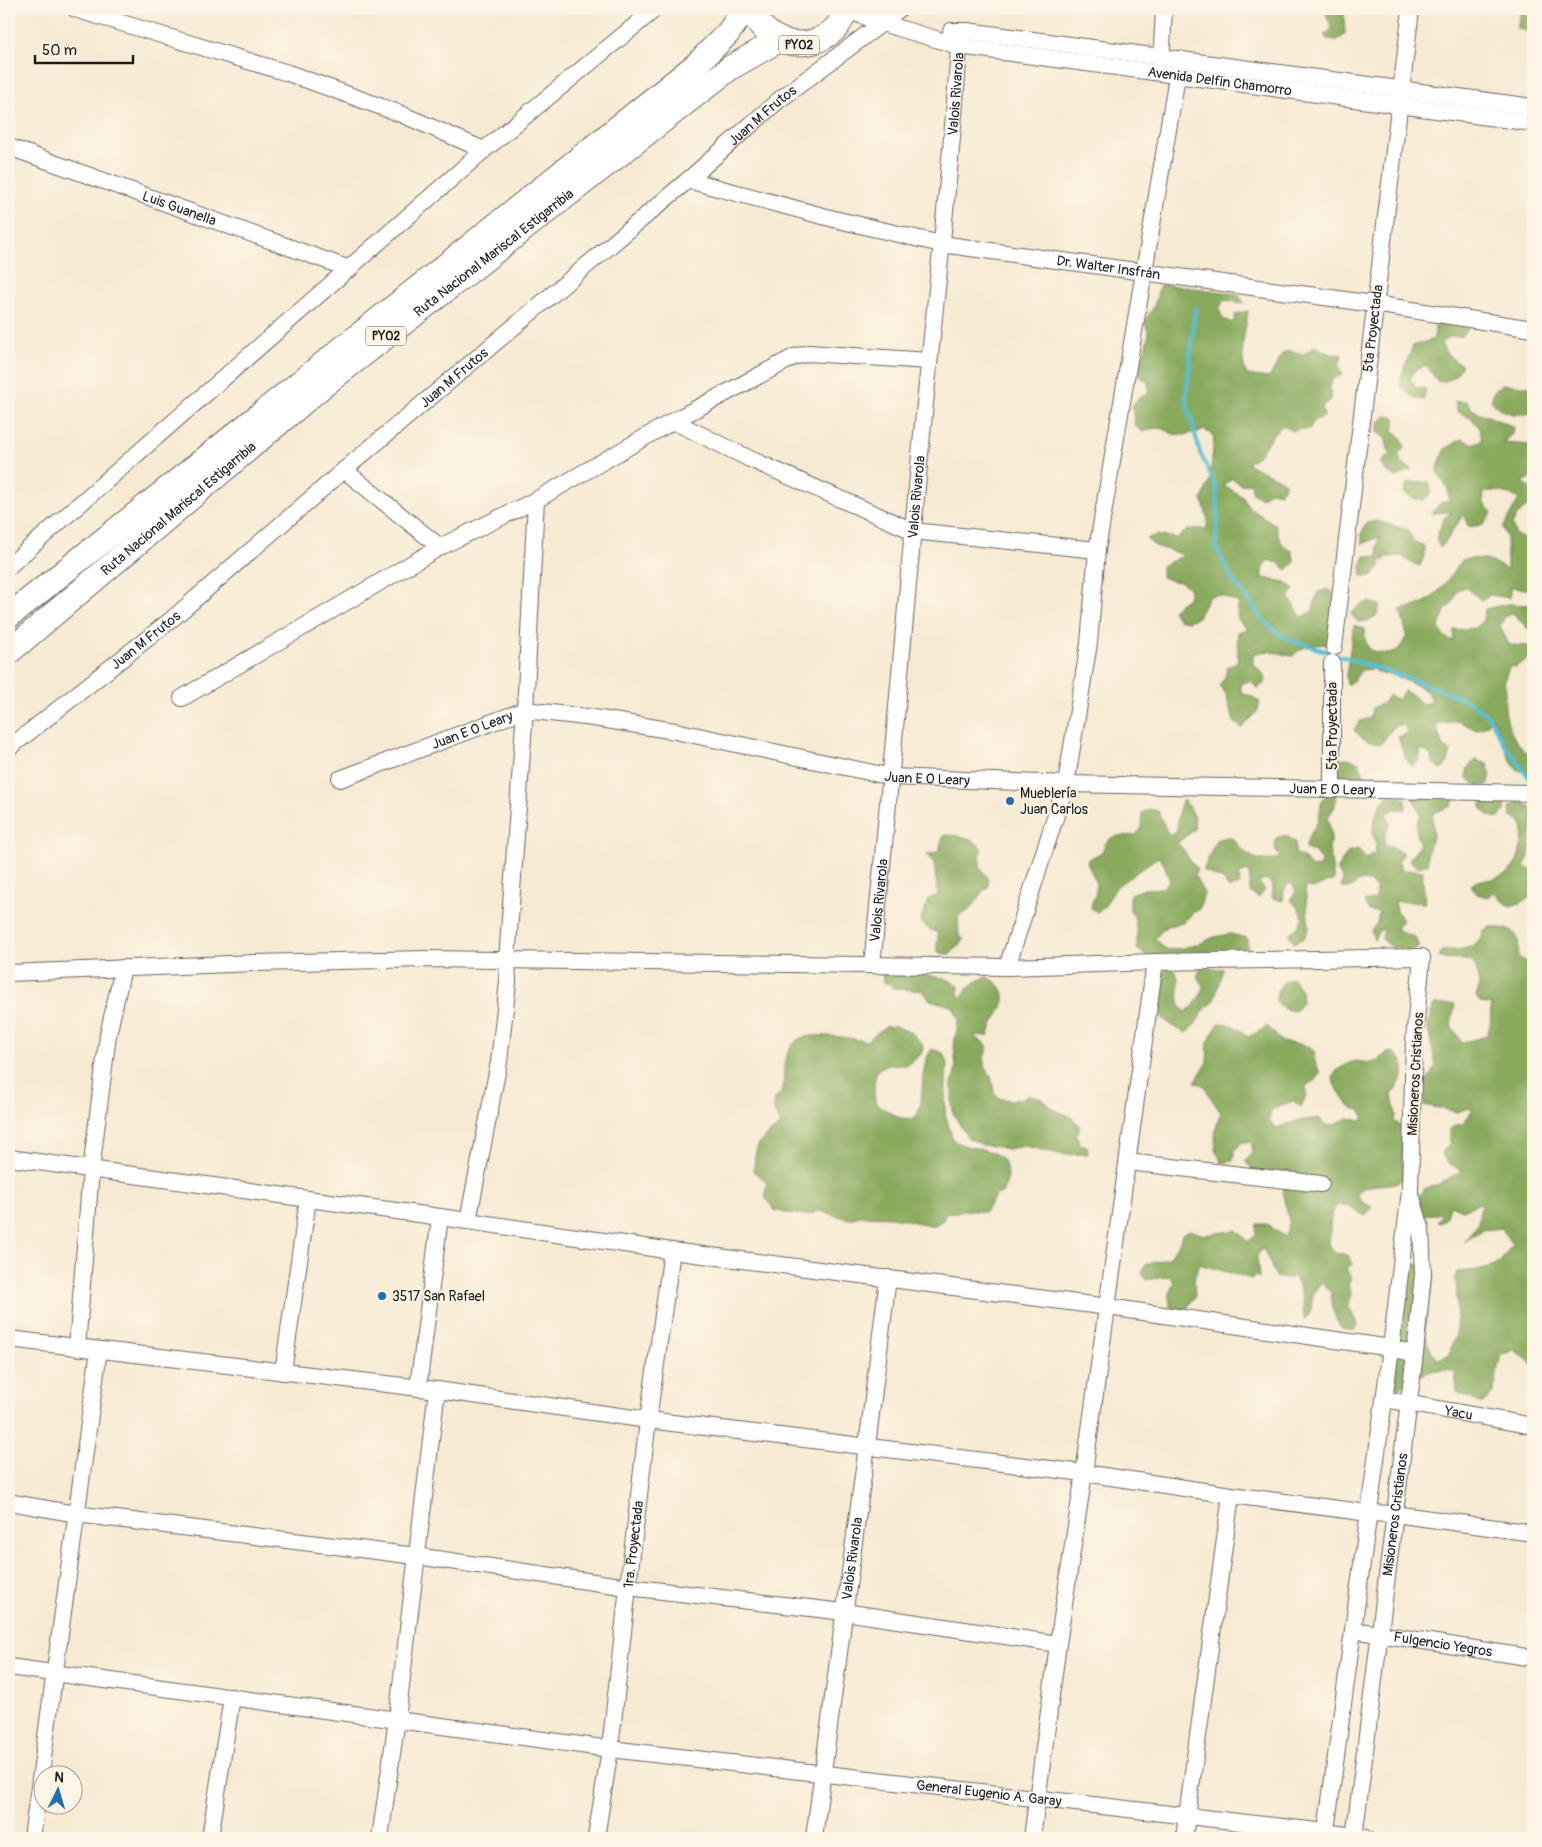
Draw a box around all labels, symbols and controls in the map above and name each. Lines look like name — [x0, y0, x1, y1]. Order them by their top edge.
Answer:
scale bar — [35, 32, 132, 64]
road number: PY02 — [779, 36, 819, 54]
text: 50 m — [42, 41, 77, 60]
street label: Valois Rivarola — [944, 52, 968, 136]
street label: Avenida Delfin Chamorro — [1147, 63, 1293, 100]
street label: Juan M Frutos — [725, 82, 801, 149]
street label: Ruta Nacional Mariscal Estigarribia — [410, 185, 577, 321]
street label: Luis Guanella — [140, 187, 218, 229]
street label: Dr. Walter Insfrán — [1055, 252, 1161, 283]
street label: 5ta Proyectada — [1359, 284, 1387, 373]
road number: PY02 — [366, 326, 406, 346]
street label: Juan M Frutos — [417, 344, 492, 411]
street label: Ruta Nacional Mariscal Estigarribia — [97, 438, 260, 579]
street label: Valois Rivarola — [904, 455, 929, 539]
street label: Juan M Frutos — [108, 607, 185, 673]
street label: 5ta Proyectada — [1324, 682, 1341, 770]
street label: Juan E O Leary — [429, 707, 515, 753]
street label: Juan E O Leary — [883, 768, 970, 789]
street label: Juan E O Leary — [1289, 780, 1375, 799]
place label: Mueblería Juan Carlos — [1020, 785, 1089, 818]
marker: Mueblería Juan Carlos — [1004, 795, 1016, 807]
street label: Valois Rivarola — [866, 858, 892, 943]
street label: Misioneros Cristianos — [1404, 1011, 1427, 1136]
place label: 3517 San Rafael — [392, 1288, 485, 1305]
marker: 3517 San Rafael — [376, 1290, 388, 1302]
street label: Yacu — [1442, 1402, 1474, 1424]
street label: Misioneros Cristianos — [1379, 1451, 1412, 1577]
street label: 1ra. Proyectada — [620, 1500, 647, 1589]
street label: Valois Rivarola — [838, 1516, 866, 1601]
street label: Fulgencio Yegros — [1392, 1628, 1494, 1661]
north arrow — [32, 1764, 82, 1814]
text: N — [54, 1769, 65, 1786]
street label: General Eugenio A. Garay — [915, 1777, 1062, 1810]

